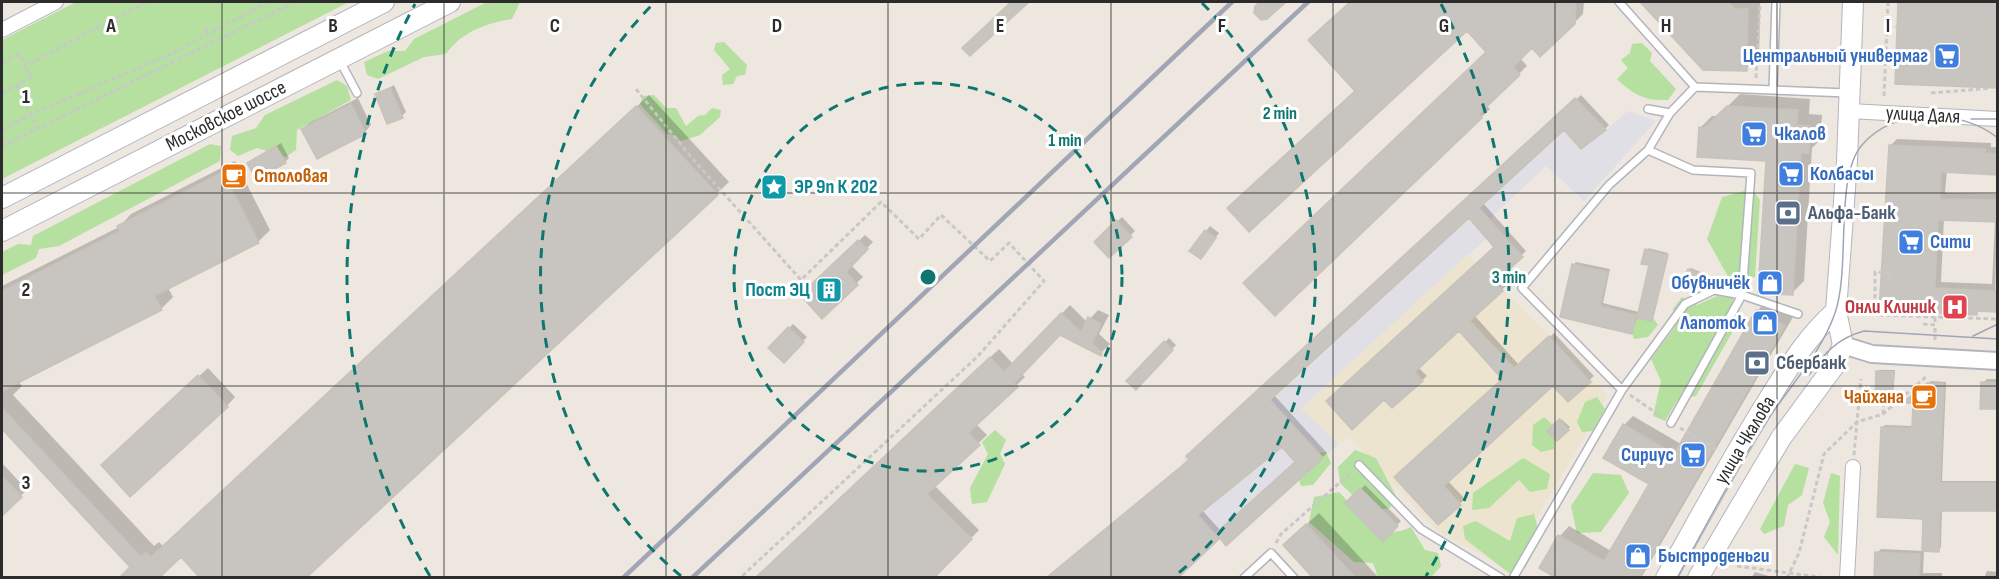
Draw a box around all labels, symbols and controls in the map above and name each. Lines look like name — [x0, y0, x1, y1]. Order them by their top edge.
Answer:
text: A — [105, 14, 116, 38]
text: B — [328, 14, 338, 38]
text: C — [550, 14, 560, 38]
text: D — [772, 14, 782, 38]
text: E — [996, 14, 1004, 38]
text: F — [1218, 14, 1226, 38]
text: G — [1439, 14, 1449, 38]
text: H — [1661, 14, 1671, 38]
text: I — [1886, 14, 1890, 38]
supermarket icon: Центральный универмаг — [1932, 41, 1962, 71]
place label: Центральный универмаг — [1743, 44, 1928, 68]
street label: Московское шоссе — [162, 75, 290, 157]
text: 1 — [22, 85, 30, 109]
street label: улица Даля — [1885, 101, 1961, 129]
text: 2 min — [1263, 103, 1297, 124]
supermarket icon: Чкалов — [1739, 119, 1769, 149]
place label: Чкалов — [1774, 122, 1826, 146]
text: 1 min — [1048, 130, 1082, 151]
supermarket icon: Колбасы — [1776, 159, 1806, 189]
cafe icon: Столовая — [219, 161, 249, 191]
place label: Колбасы — [1810, 162, 1874, 186]
place label: Столовая — [254, 164, 328, 188]
place icon: ЭР 9п К 202 — [759, 172, 789, 202]
place label: ЭР 9п К 202 — [794, 175, 877, 199]
bank icon: Альфа-Банк — [1773, 198, 1803, 228]
place label: Альфа-Банк — [1807, 201, 1896, 225]
supermarket icon: Сити — [1896, 227, 1926, 257]
place label: Сити — [1930, 230, 1971, 254]
centre of rings — [918, 267, 938, 287]
text: 3 min — [1492, 267, 1526, 288]
shop icon: Обувничёк — [1755, 268, 1785, 298]
place label: Обувничёк — [1671, 271, 1751, 295]
building icon: Пост ЭЦ — [814, 275, 844, 305]
text: 2 — [22, 278, 30, 302]
place label: Пост ЭЦ — [745, 278, 810, 302]
hospital icon: Онли Клиник — [1940, 292, 1970, 322]
place label: Онли Клиник — [1845, 295, 1937, 319]
shop icon: Лапоток — [1750, 308, 1780, 338]
place label: Лапоток — [1679, 311, 1747, 335]
bank icon: Сбербанк — [1742, 348, 1772, 378]
place label: Сбербанк — [1776, 351, 1847, 375]
cafe icon: Чайхана — [1909, 382, 1939, 412]
place label: Чайхана — [1844, 385, 1904, 409]
street label: улица Чкалова — [1709, 392, 1781, 488]
supermarket icon: Сириус — [1678, 440, 1708, 470]
place label: Сириус — [1621, 443, 1674, 467]
text: 3 — [22, 471, 31, 495]
shop icon: Быстроденьги — [1623, 541, 1653, 571]
place label: Быстроденьги — [1658, 544, 1770, 568]

